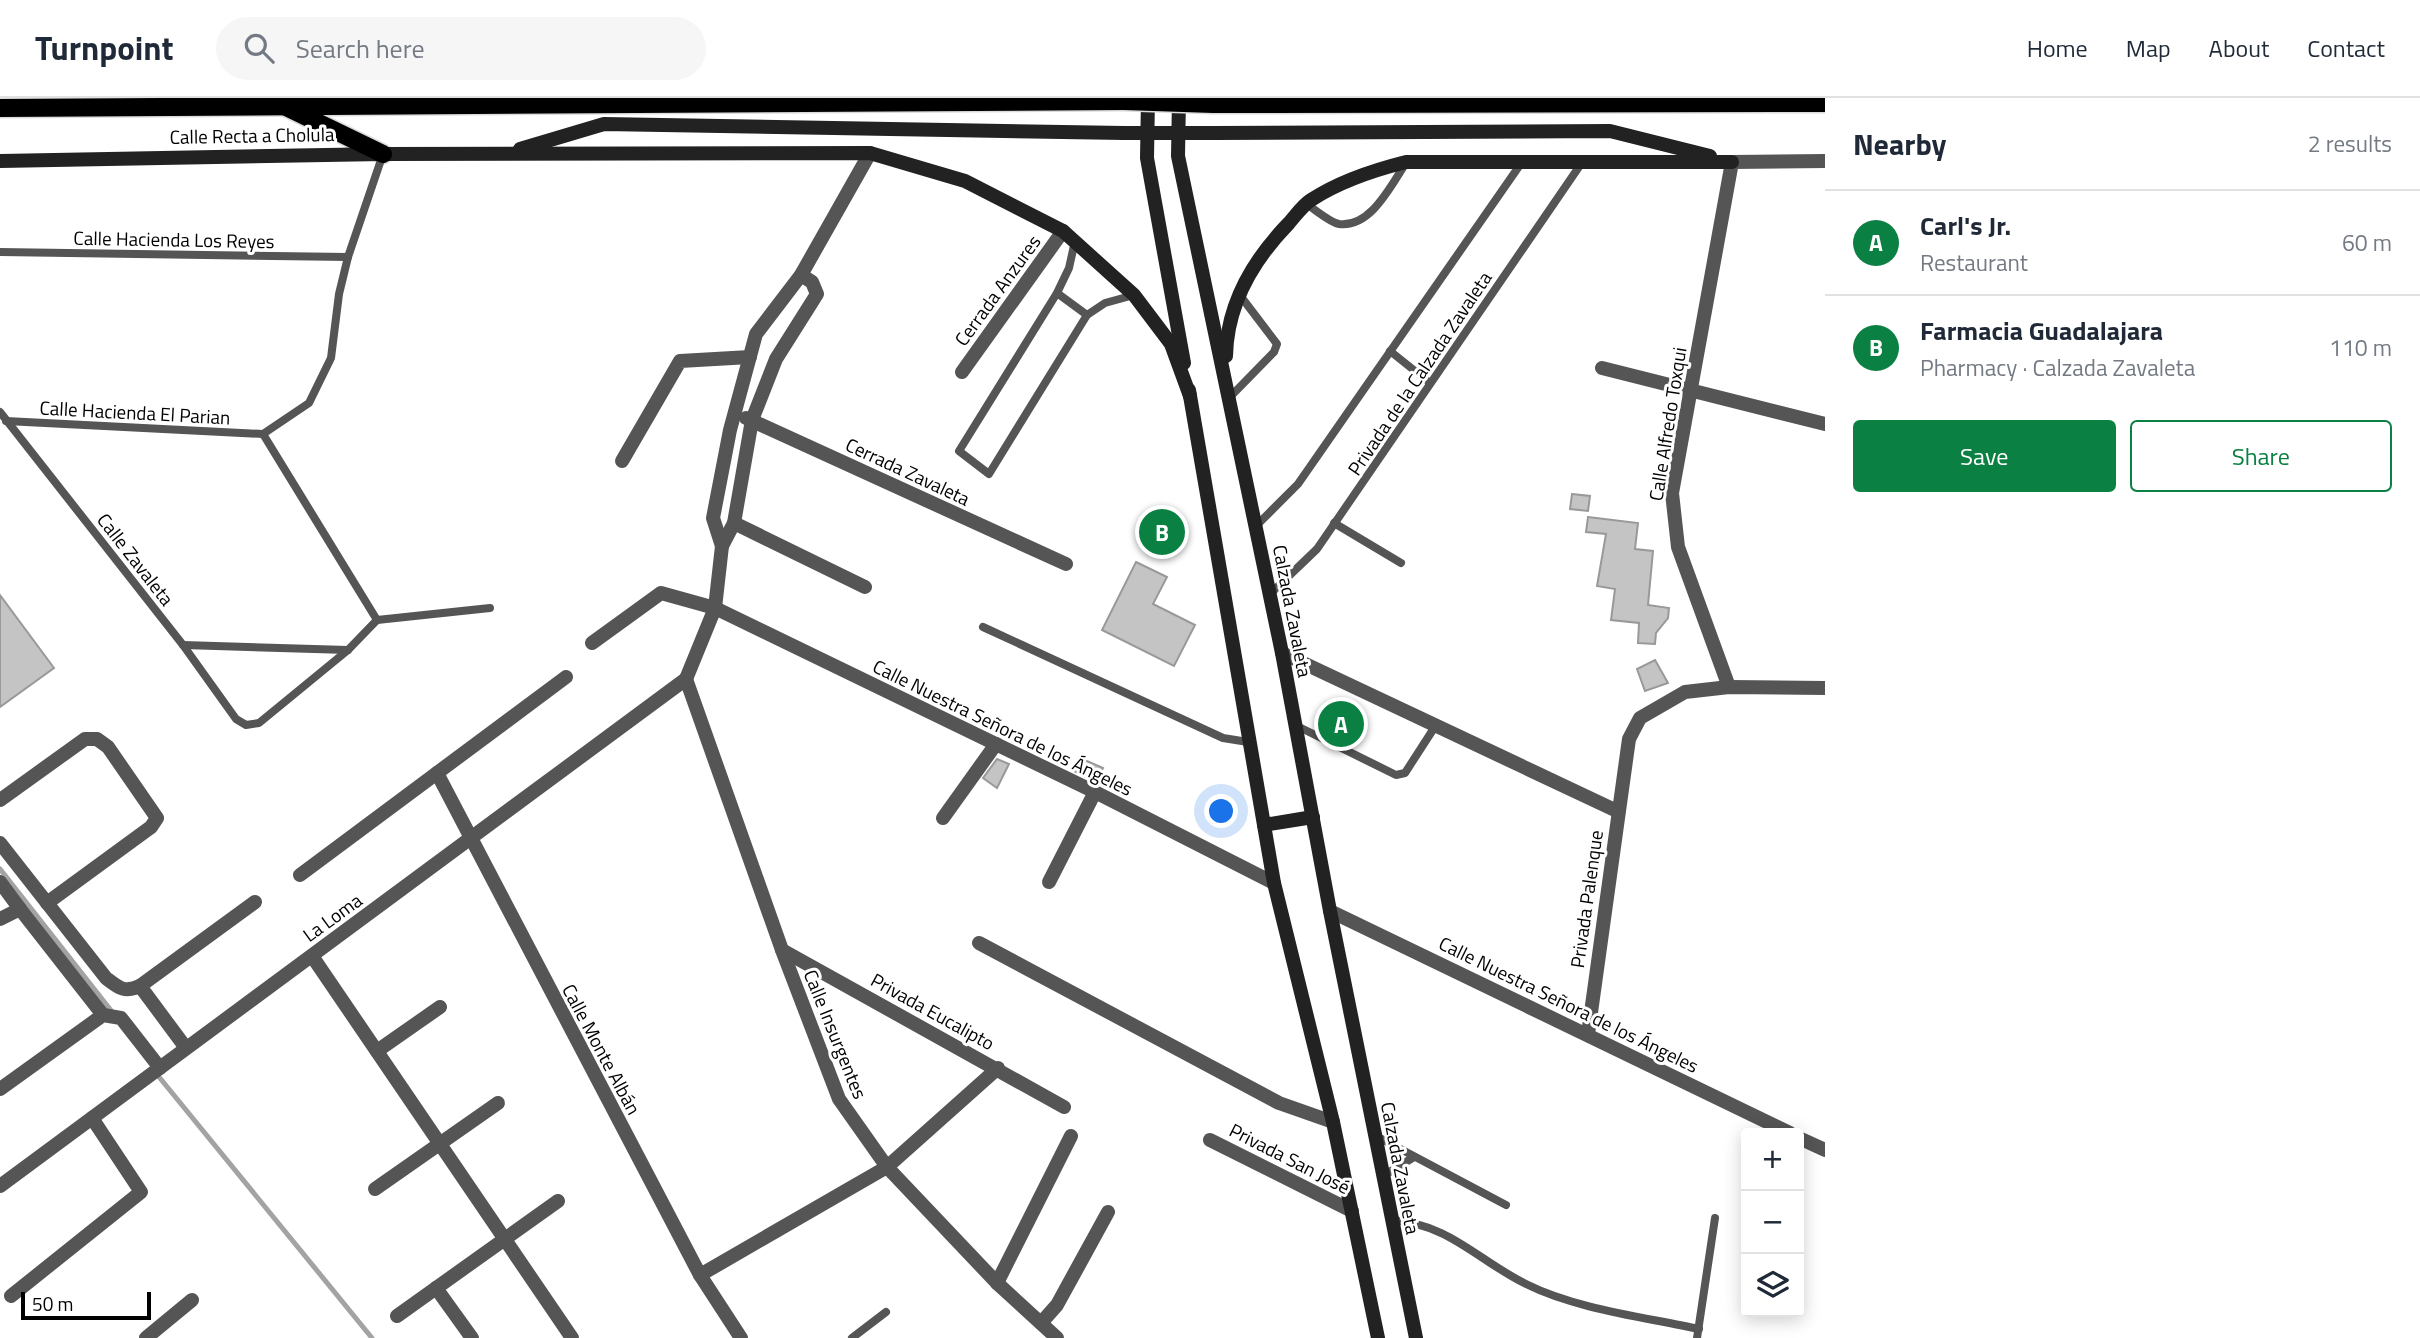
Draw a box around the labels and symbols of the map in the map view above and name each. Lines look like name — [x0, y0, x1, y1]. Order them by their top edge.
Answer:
street label: Calle Recta a Cholula — [169, 119, 335, 151]
street label: Calle Hacienda Los Reyes — [73, 223, 275, 255]
street label: Cerrada Anzures — [947, 228, 1047, 352]
street label: Privada de la Calzada Zavaleta — [1340, 265, 1499, 481]
street label: Calle Alfredo Toxqui — [1641, 345, 1693, 503]
street label: Calle Hacienda El Parian — [39, 393, 231, 431]
street label: Cerrada Zavaleta — [841, 429, 975, 513]
street label: Calle Zavaleta — [91, 506, 182, 612]
pin: B — [1139, 506, 1185, 558]
street label: Calzada Zavaleta — [1266, 542, 1320, 680]
street label: Calle Nuestra Señora de los Ángeles — [868, 651, 1138, 803]
pin: A — [1318, 698, 1364, 750]
your location — [1204, 794, 1238, 828]
street label: Privada Palenque — [1562, 828, 1610, 970]
street label: La Loma — [296, 885, 368, 948]
street label: Calle Nuestra Señora de los Ángeles — [1434, 928, 1704, 1080]
street label: Calle Insurgentes — [797, 965, 875, 1103]
street label: Privada Eucalipto — [866, 965, 1000, 1057]
street label: Calle Monte Albán — [555, 978, 649, 1120]
street label: Calzada Zavaleta — [1374, 1099, 1428, 1237]
street label: Privada San José — [1224, 1115, 1356, 1201]
scale bar — [21, 1289, 150, 1321]

